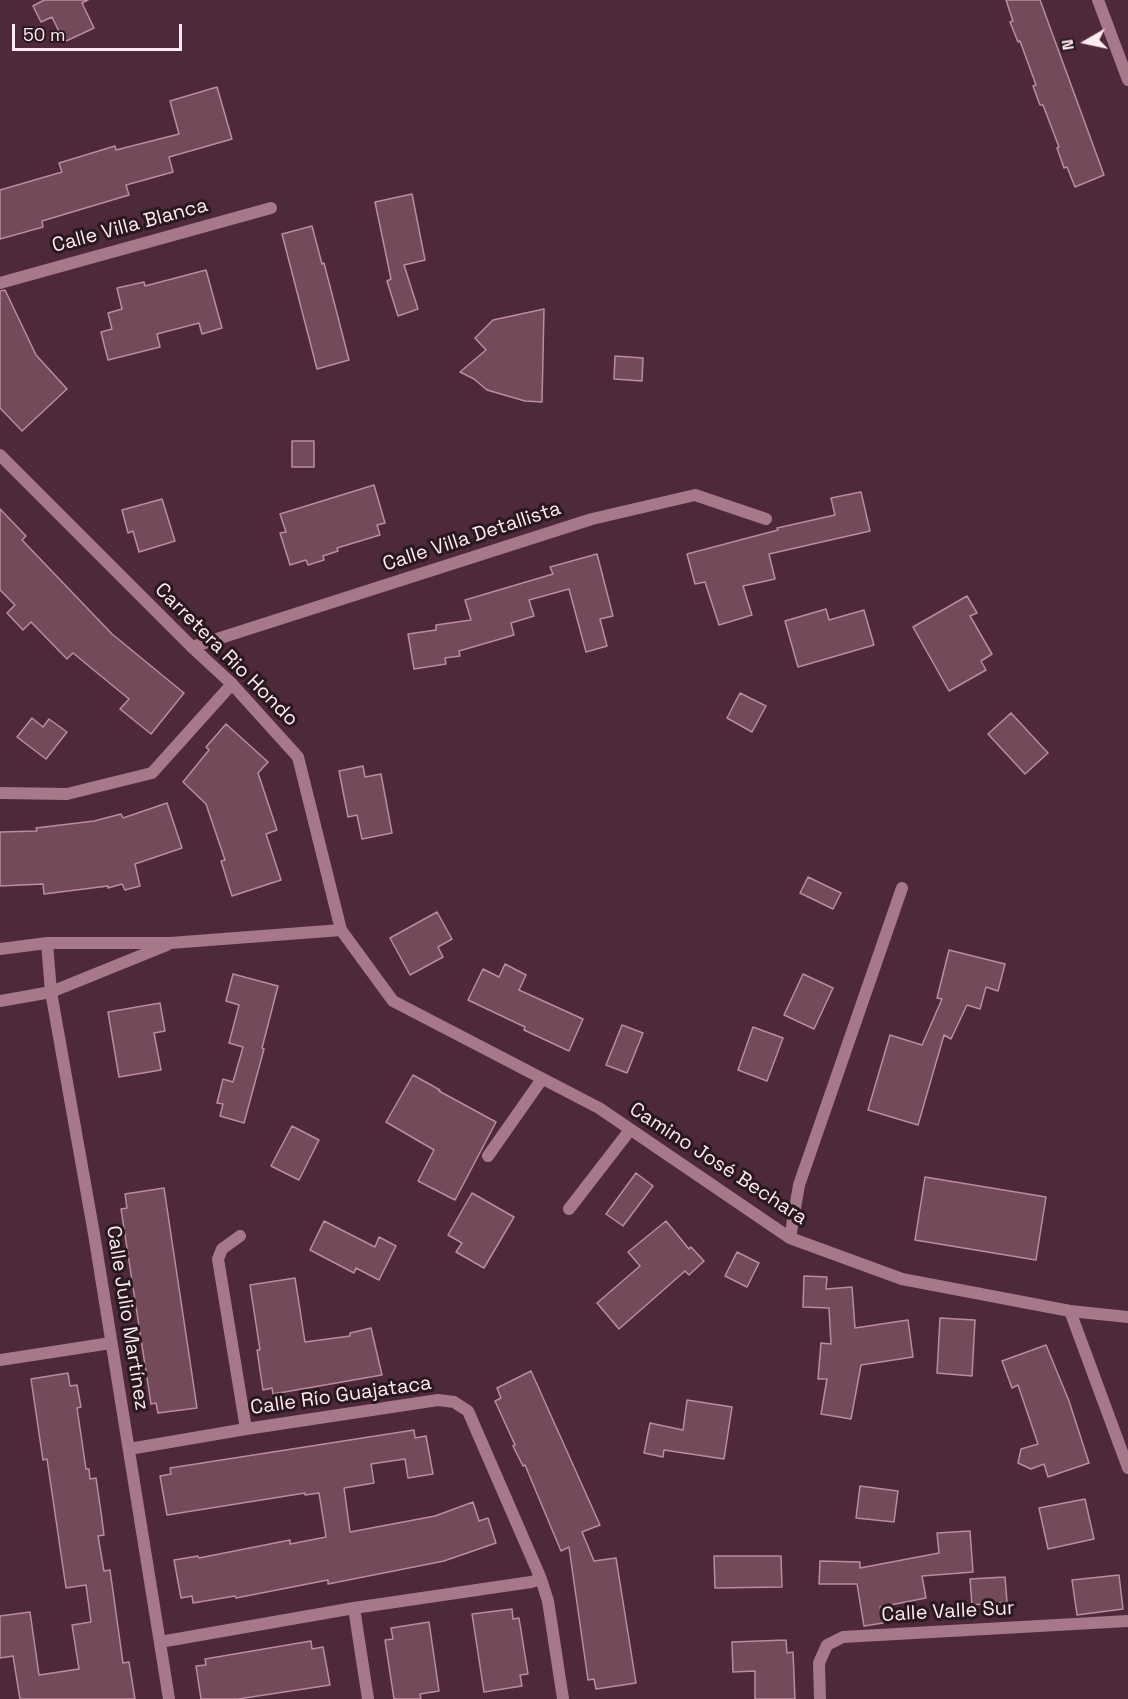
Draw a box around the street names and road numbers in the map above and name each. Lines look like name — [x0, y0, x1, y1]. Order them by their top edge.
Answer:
street label: Calle Villa Blanca — [50, 194, 210, 258]
street label: Calle Villa Detallista — [380, 497, 564, 577]
street label: Carretera Rio Hondo — [149, 578, 303, 732]
street label: Camino José Bechara — [625, 1098, 811, 1230]
street label: Calle Julio Martínez — [101, 1224, 153, 1412]
street label: Calle Río Guajataca — [249, 1371, 433, 1421]
street label: Calle Valle Sur — [881, 1597, 1015, 1627]

